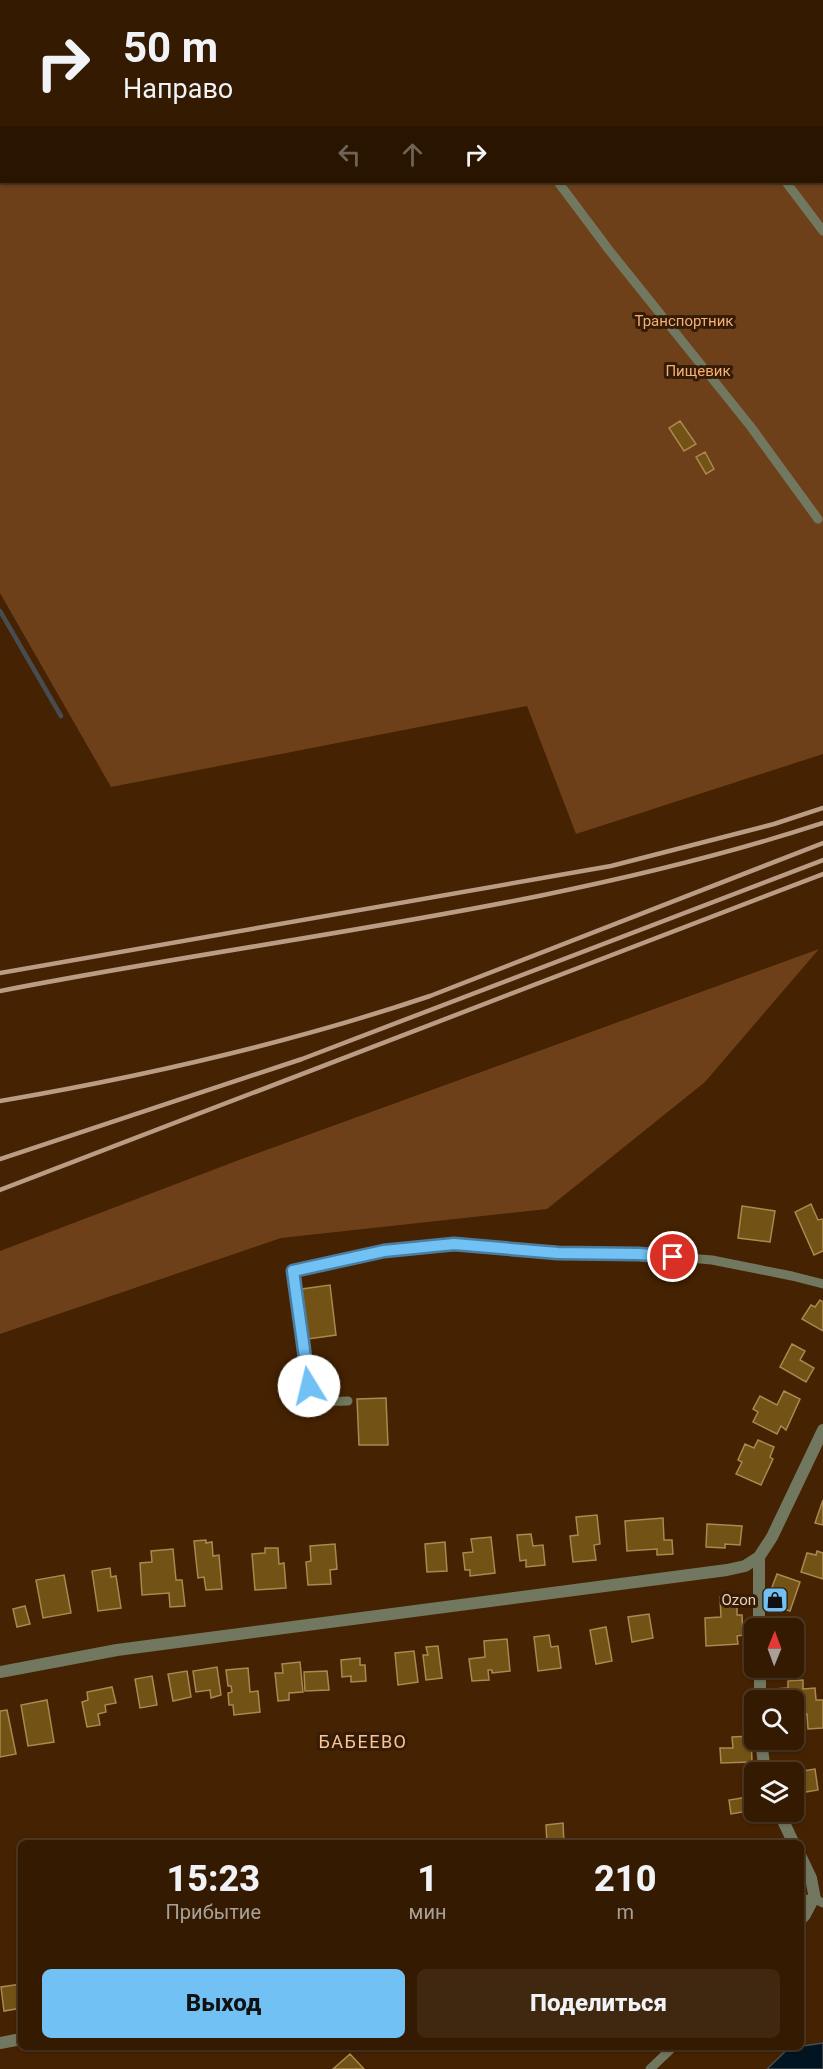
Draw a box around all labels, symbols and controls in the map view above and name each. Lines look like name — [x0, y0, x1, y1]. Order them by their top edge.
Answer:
text: 50 m — [123, 23, 218, 72]
icon: right — [24, 24, 102, 102]
text: Направо — [123, 73, 233, 105]
icon: left — [333, 138, 366, 171]
icon: ahead — [396, 138, 429, 171]
icon: right — [459, 138, 492, 171]
park label: Транспортник — [635, 312, 733, 330]
park label: Пищевик — [665, 362, 731, 380]
pin — [647, 1231, 698, 1282]
icon: arrive — [656, 1240, 689, 1273]
position arrow — [277, 1354, 341, 1418]
shop icon: Ozon — [760, 1585, 790, 1615]
place label: Ozon — [722, 1591, 756, 1609]
north arrow — [744, 1618, 804, 1678]
map controls — [744, 1618, 804, 1822]
button: search — [744, 1690, 804, 1750]
district label: БАБЕЕВО — [319, 1731, 408, 1752]
button: layers — [744, 1762, 804, 1822]
text: 15:23 — [167, 1858, 260, 1900]
text: 1 — [417, 1858, 438, 1900]
text: 210 — [594, 1858, 656, 1900]
text: Прибытие — [166, 1900, 261, 1924]
text: мин — [409, 1900, 447, 1924]
text: m — [616, 1900, 634, 1924]
button: Выход — [42, 1969, 405, 2038]
button: Поделиться — [417, 1969, 780, 2038]

